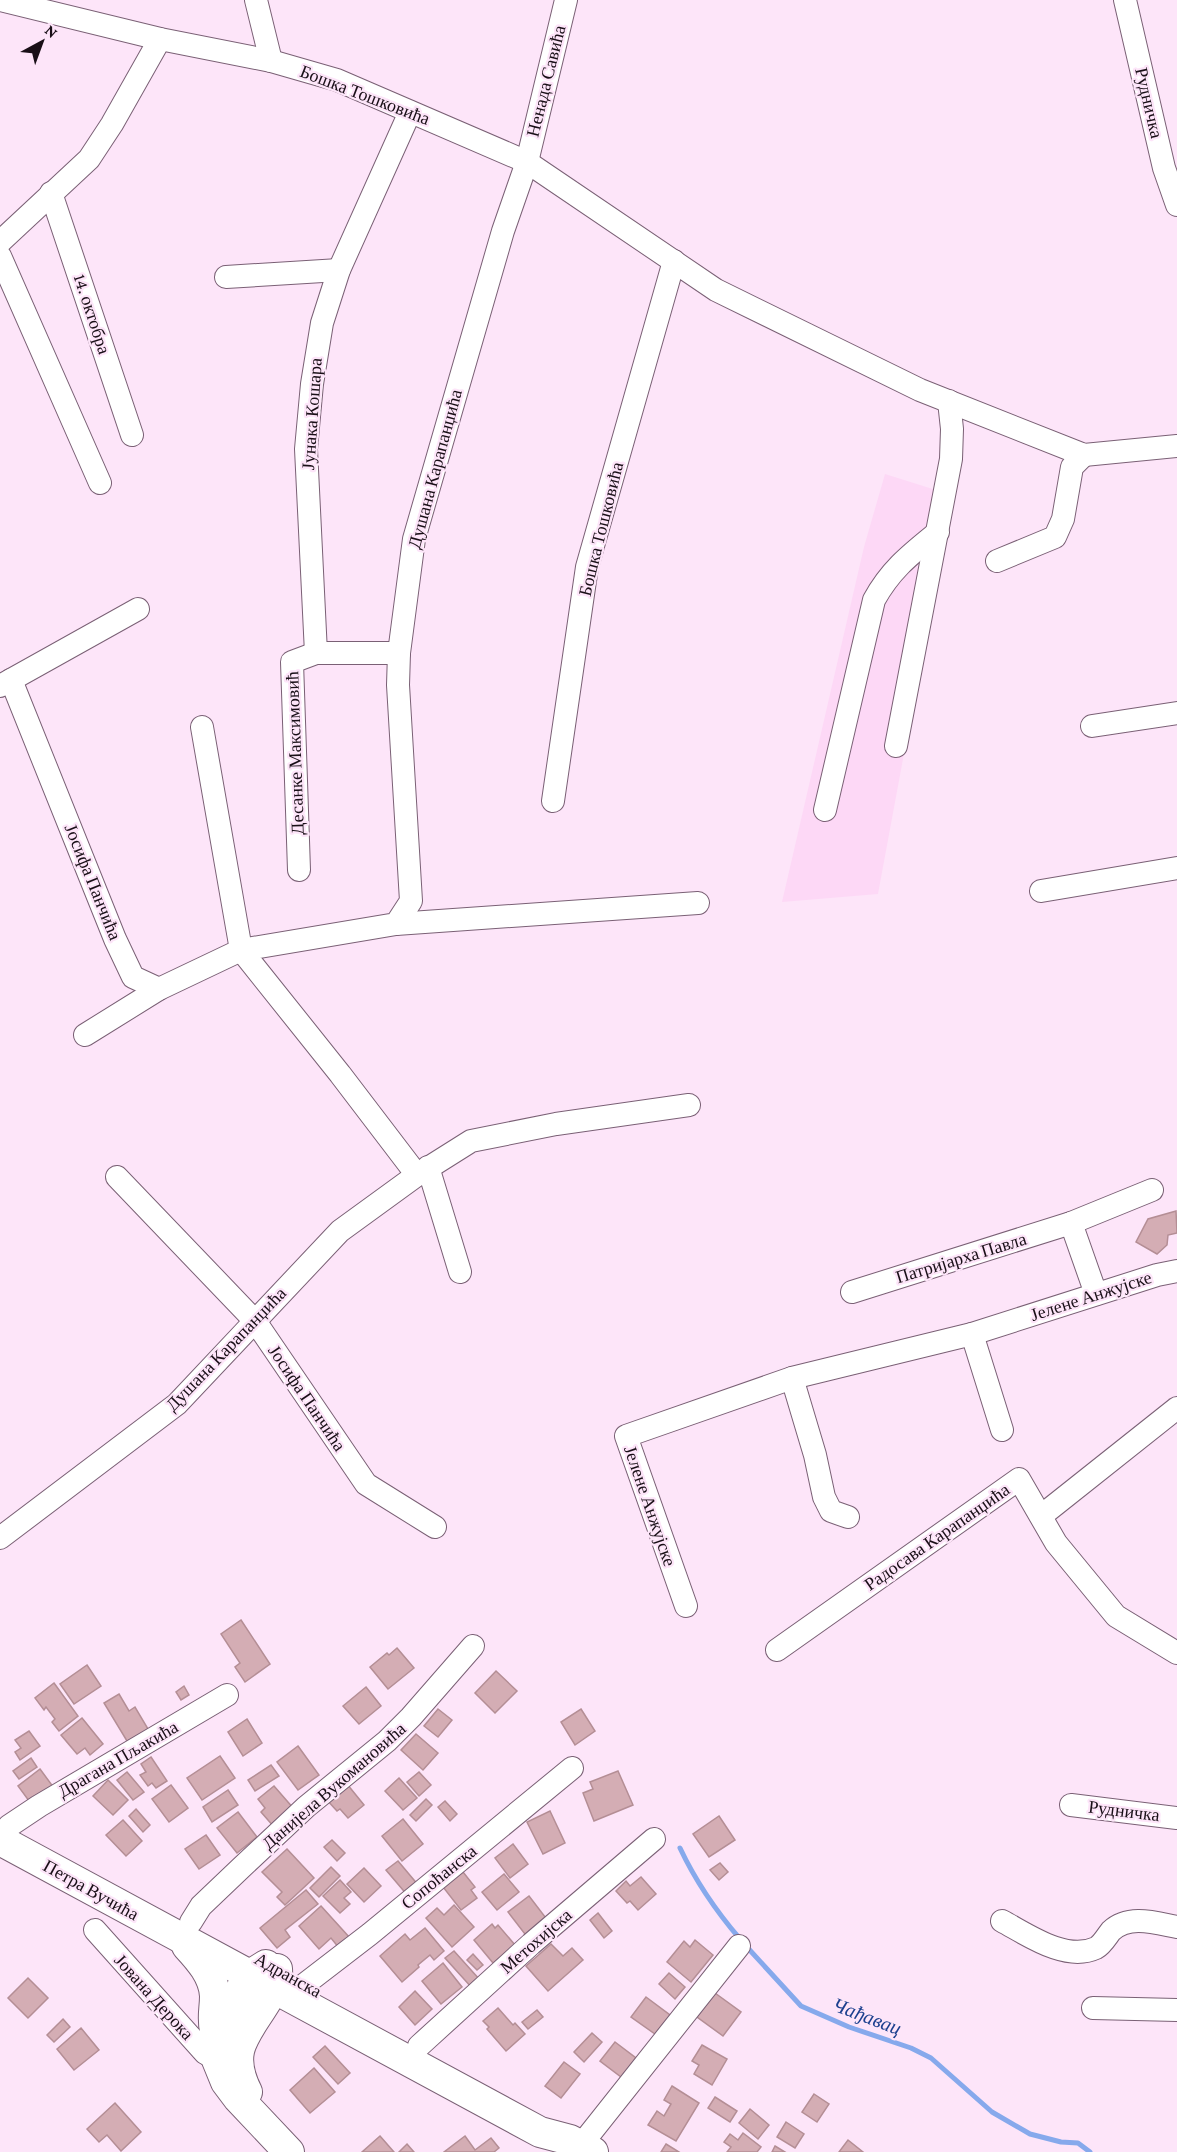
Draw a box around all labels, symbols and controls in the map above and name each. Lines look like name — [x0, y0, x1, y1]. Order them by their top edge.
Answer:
north arrow — [12, 12, 72, 72]
text: N — [42, 21, 61, 41]
street label: Ненада Савића — [522, 23, 570, 139]
street label: Бошка Тошковића — [297, 61, 433, 129]
street label: Рудничка — [1131, 66, 1167, 140]
street label: 14. октобра — [70, 271, 114, 357]
street label: Јунака Кошара — [298, 357, 326, 471]
street label: Душана Карапанџића — [404, 387, 466, 551]
street label: Бошка Тошковића — [575, 460, 627, 598]
street label: Десанке Максимовић — [282, 671, 308, 835]
street label: Јосифа Панчића — [61, 821, 125, 943]
street label: Патријарха Павла — [893, 1229, 1029, 1287]
street label: Јелене Анжујске — [1028, 1267, 1154, 1325]
street label: Душана Карапанџића — [162, 1283, 290, 1415]
street label: Јосифа Панчића — [264, 1341, 350, 1455]
street label: Јелене Анжујске — [620, 1443, 680, 1569]
street label: Радосава Карапанџића — [861, 1479, 1013, 1595]
street label: Драгана Пљакића — [55, 1717, 181, 1801]
street label: Данијела Вукомановића — [258, 1718, 410, 1854]
street label: Рудничка — [1087, 1797, 1161, 1825]
street label: Сопоћанска — [397, 1841, 481, 1913]
street label: Петра Вучића — [40, 1856, 142, 1924]
street label: Метохијска — [496, 1905, 576, 1977]
street label: Адранска — [251, 1949, 325, 2002]
street label: Јована Дерока — [110, 1950, 198, 2044]
water label: Чађавац — [829, 1993, 905, 2040]

